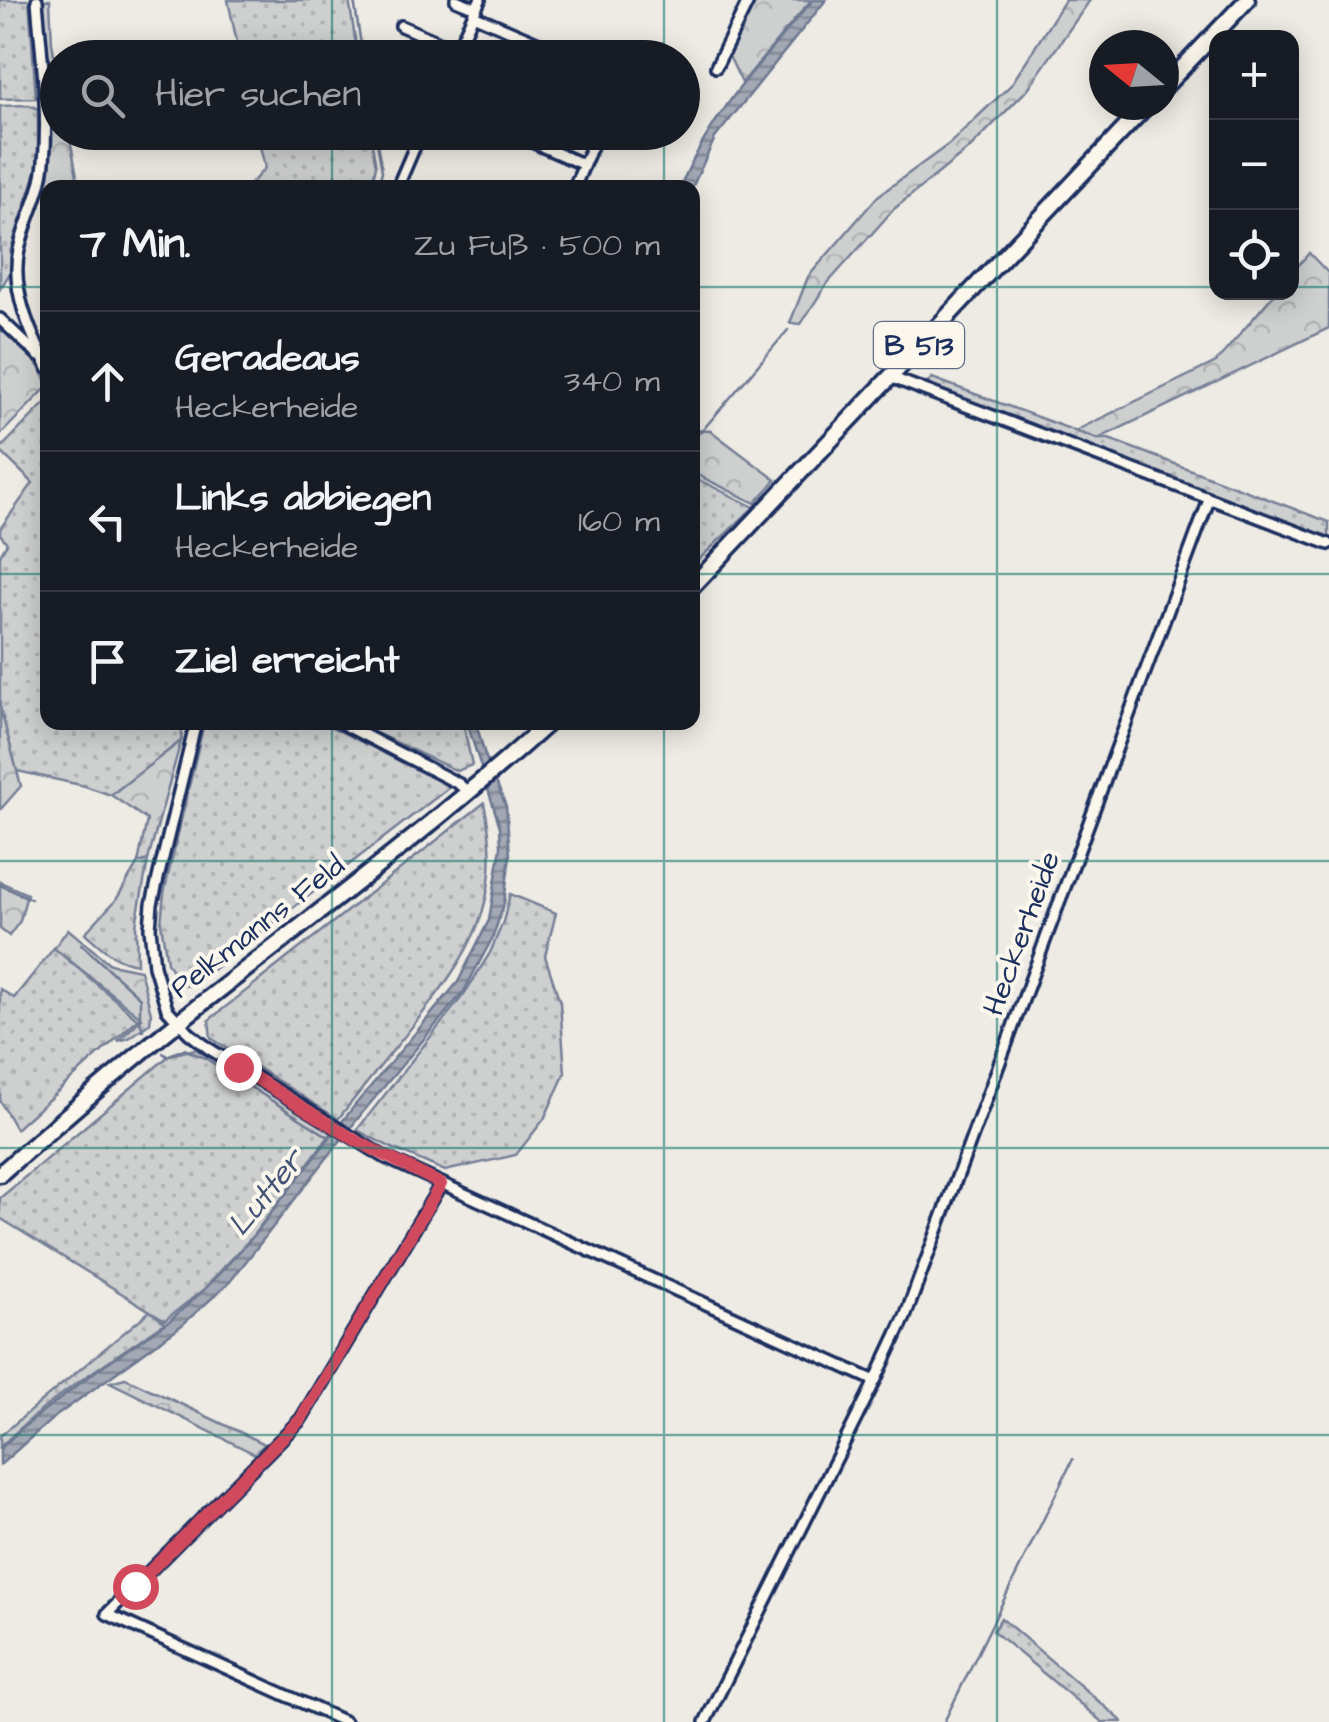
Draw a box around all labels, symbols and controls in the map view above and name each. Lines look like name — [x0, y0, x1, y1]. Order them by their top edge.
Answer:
north arrow — [1089, 30, 1179, 120]
map controls — [1209, 30, 1299, 300]
button: + — [1209, 30, 1299, 120]
search box — [40, 40, 700, 150]
icon: search — [75, 68, 130, 123]
text: Hier suchen — [155, 69, 361, 121]
button: − — [1209, 120, 1299, 210]
button: locate — [1209, 210, 1299, 300]
text: 7 Min. — [80, 216, 191, 274]
text: Zu Fuß · 500 m — [414, 223, 660, 268]
road number: B 513 — [874, 322, 964, 368]
text: Geradeaus — [175, 333, 360, 385]
icon: ahead — [80, 354, 135, 409]
text: 340 m — [564, 359, 660, 404]
text: Heckerheide — [175, 385, 358, 430]
text: Links abbiegen — [175, 473, 431, 525]
icon: left — [80, 494, 135, 549]
text: 160 m — [578, 499, 660, 544]
text: Heckerheide — [175, 525, 358, 570]
icon: arrive — [80, 634, 135, 689]
text: Ziel erreicht — [175, 635, 399, 687]
street label: Pelkmanns Feld — [161, 845, 354, 1008]
street label: Heckerheide — [973, 845, 1071, 1021]
route end — [216, 1045, 262, 1091]
water label: Lutter — [217, 1138, 317, 1246]
route start — [113, 1564, 159, 1610]

